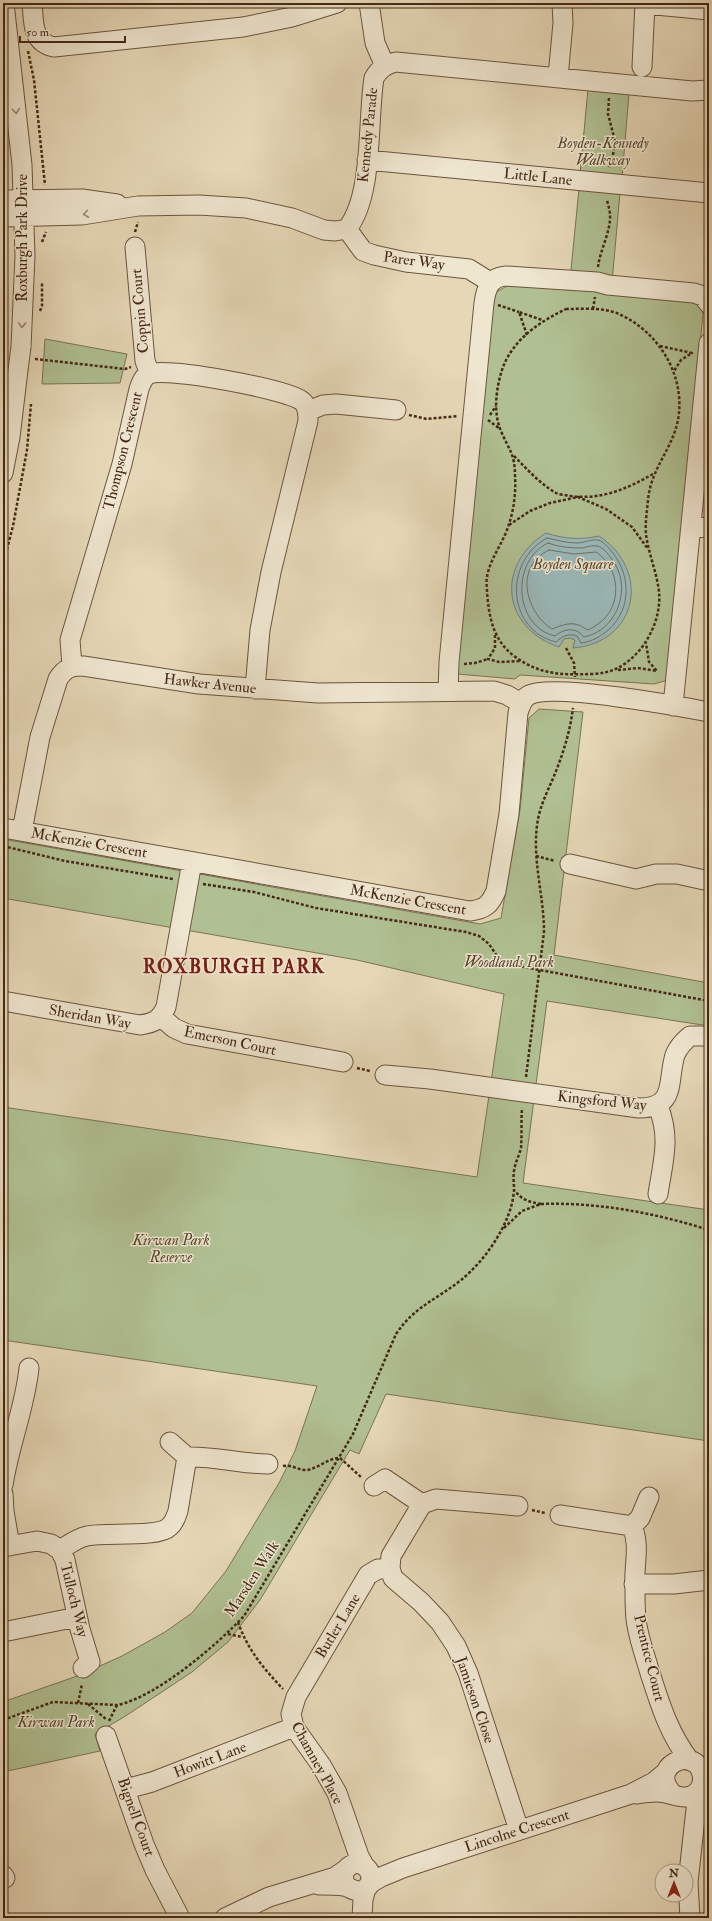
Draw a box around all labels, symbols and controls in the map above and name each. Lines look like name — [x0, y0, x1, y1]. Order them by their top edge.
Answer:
scale bar — [20, 18, 125, 44]
text: 50 m — [26, 25, 50, 40]
street label: Kennedy Parade — [354, 87, 382, 183]
one-way arrow — [12, 108, 21, 114]
park label: Boyden-Kennedy Walkway — [556, 134, 650, 170]
street label: Little Lane — [503, 164, 573, 190]
street label: Roxburgh Park Drive — [13, 174, 32, 302]
one-way arrow — [83, 210, 89, 219]
street label: Parer Way — [382, 247, 446, 275]
street label: Coppin Court — [127, 268, 154, 354]
one-way arrow — [18, 322, 26, 328]
street label: Thompson Crescent — [99, 390, 148, 512]
park label: Boyden Square — [532, 555, 614, 574]
street label: Hawker Avenue — [163, 670, 257, 698]
street label: McKenzie Crescent — [29, 823, 149, 863]
street label: McKenzie Crescent — [348, 880, 468, 920]
park label: Woodlands Park — [464, 953, 554, 972]
district label: ROXBURGH PARK — [143, 955, 325, 979]
street label: Sheridan Way — [47, 1000, 133, 1034]
street label: Emerson Court — [182, 1022, 278, 1060]
street label: Kingsford Way — [557, 1087, 648, 1115]
park label: Kirwan Park Reserve — [131, 1231, 210, 1267]
street label: Marsden Walk — [220, 1537, 284, 1621]
street label: Tulloch Way — [56, 1561, 92, 1639]
street label: Butler Lane — [311, 1590, 365, 1662]
street label: Prentice Court — [629, 1613, 669, 1703]
street label: Jamieson Close — [450, 1653, 499, 1746]
park label: Kirwan Park — [16, 1713, 95, 1732]
street label: Chamney Place — [287, 1718, 347, 1808]
street label: Howitt Lane — [171, 1737, 249, 1783]
street label: Bignell Court — [113, 1775, 159, 1859]
street label: Lincolne Crescent — [462, 1805, 572, 1857]
north arrow — [654, 1863, 694, 1903]
text: N — [668, 1867, 680, 1880]

